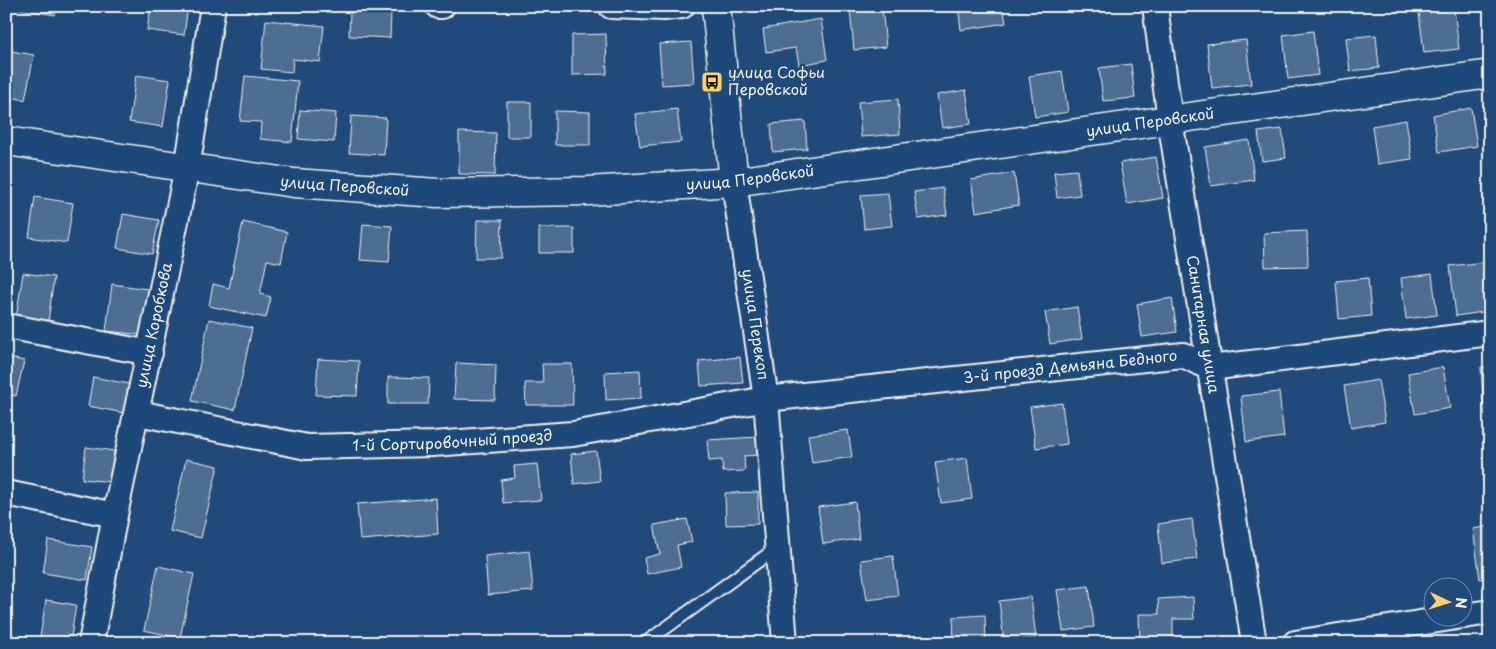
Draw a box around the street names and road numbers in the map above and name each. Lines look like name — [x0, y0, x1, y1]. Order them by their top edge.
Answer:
street label: улица Перовской — [1084, 101, 1215, 142]
street label: улица Перовской — [685, 158, 815, 195]
street label: улица Перовской — [279, 168, 410, 201]
street label: Санитарная улица — [1182, 253, 1227, 395]
street label: улица Коробкова — [129, 259, 177, 390]
street label: улица Перекоп — [737, 267, 776, 381]
street label: 3-й проезд Демьяна Бедного — [962, 343, 1178, 388]
street label: 1-й Сортировочный проезд — [352, 423, 553, 456]

